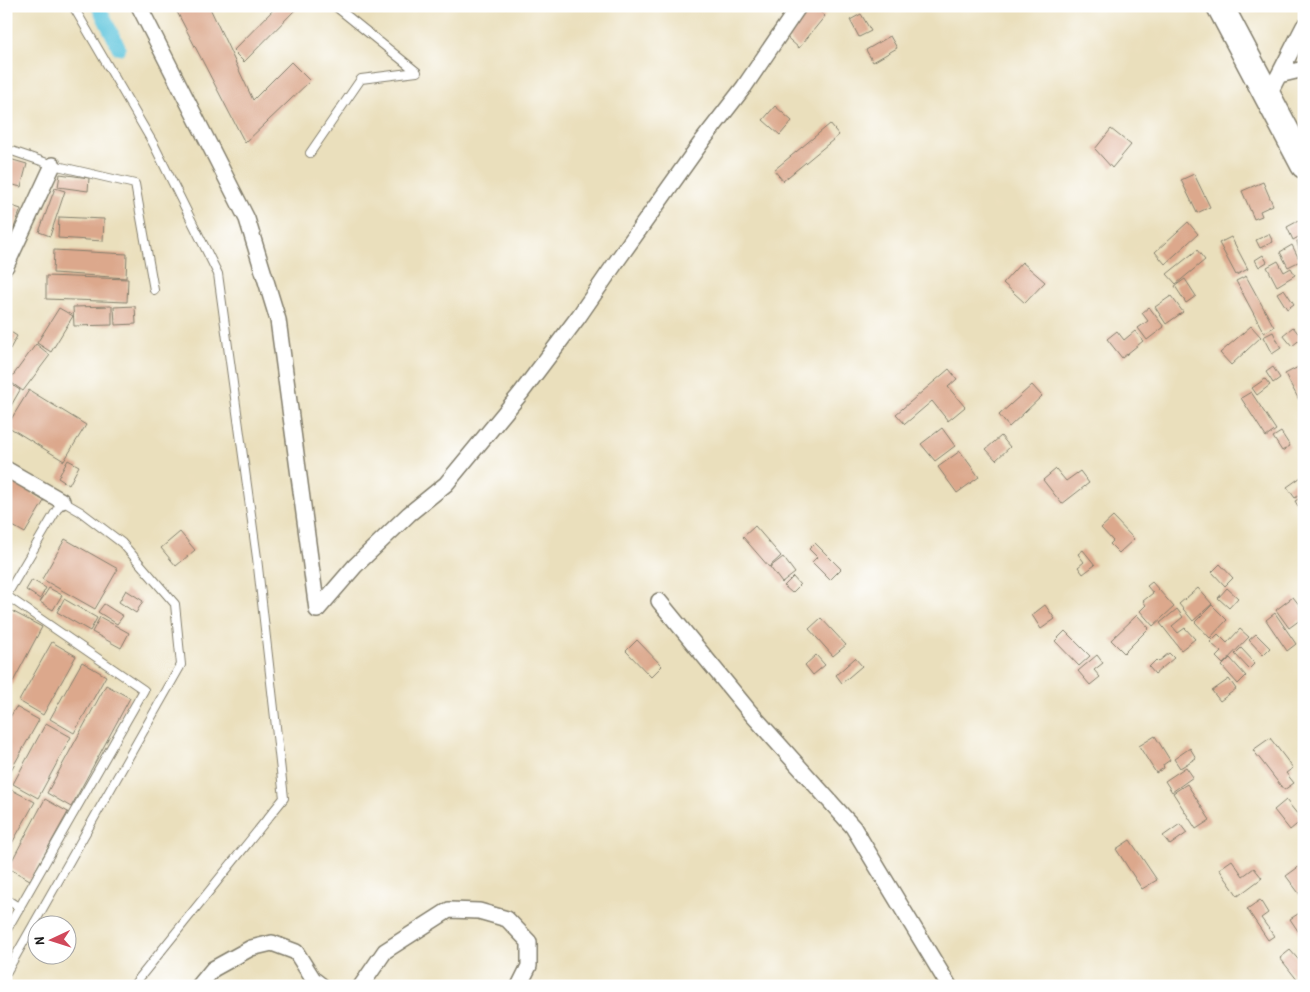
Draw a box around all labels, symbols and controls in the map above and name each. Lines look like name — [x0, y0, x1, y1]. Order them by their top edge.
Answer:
north arrow — [28, 914, 78, 964]
text: N — [29, 936, 48, 945]

